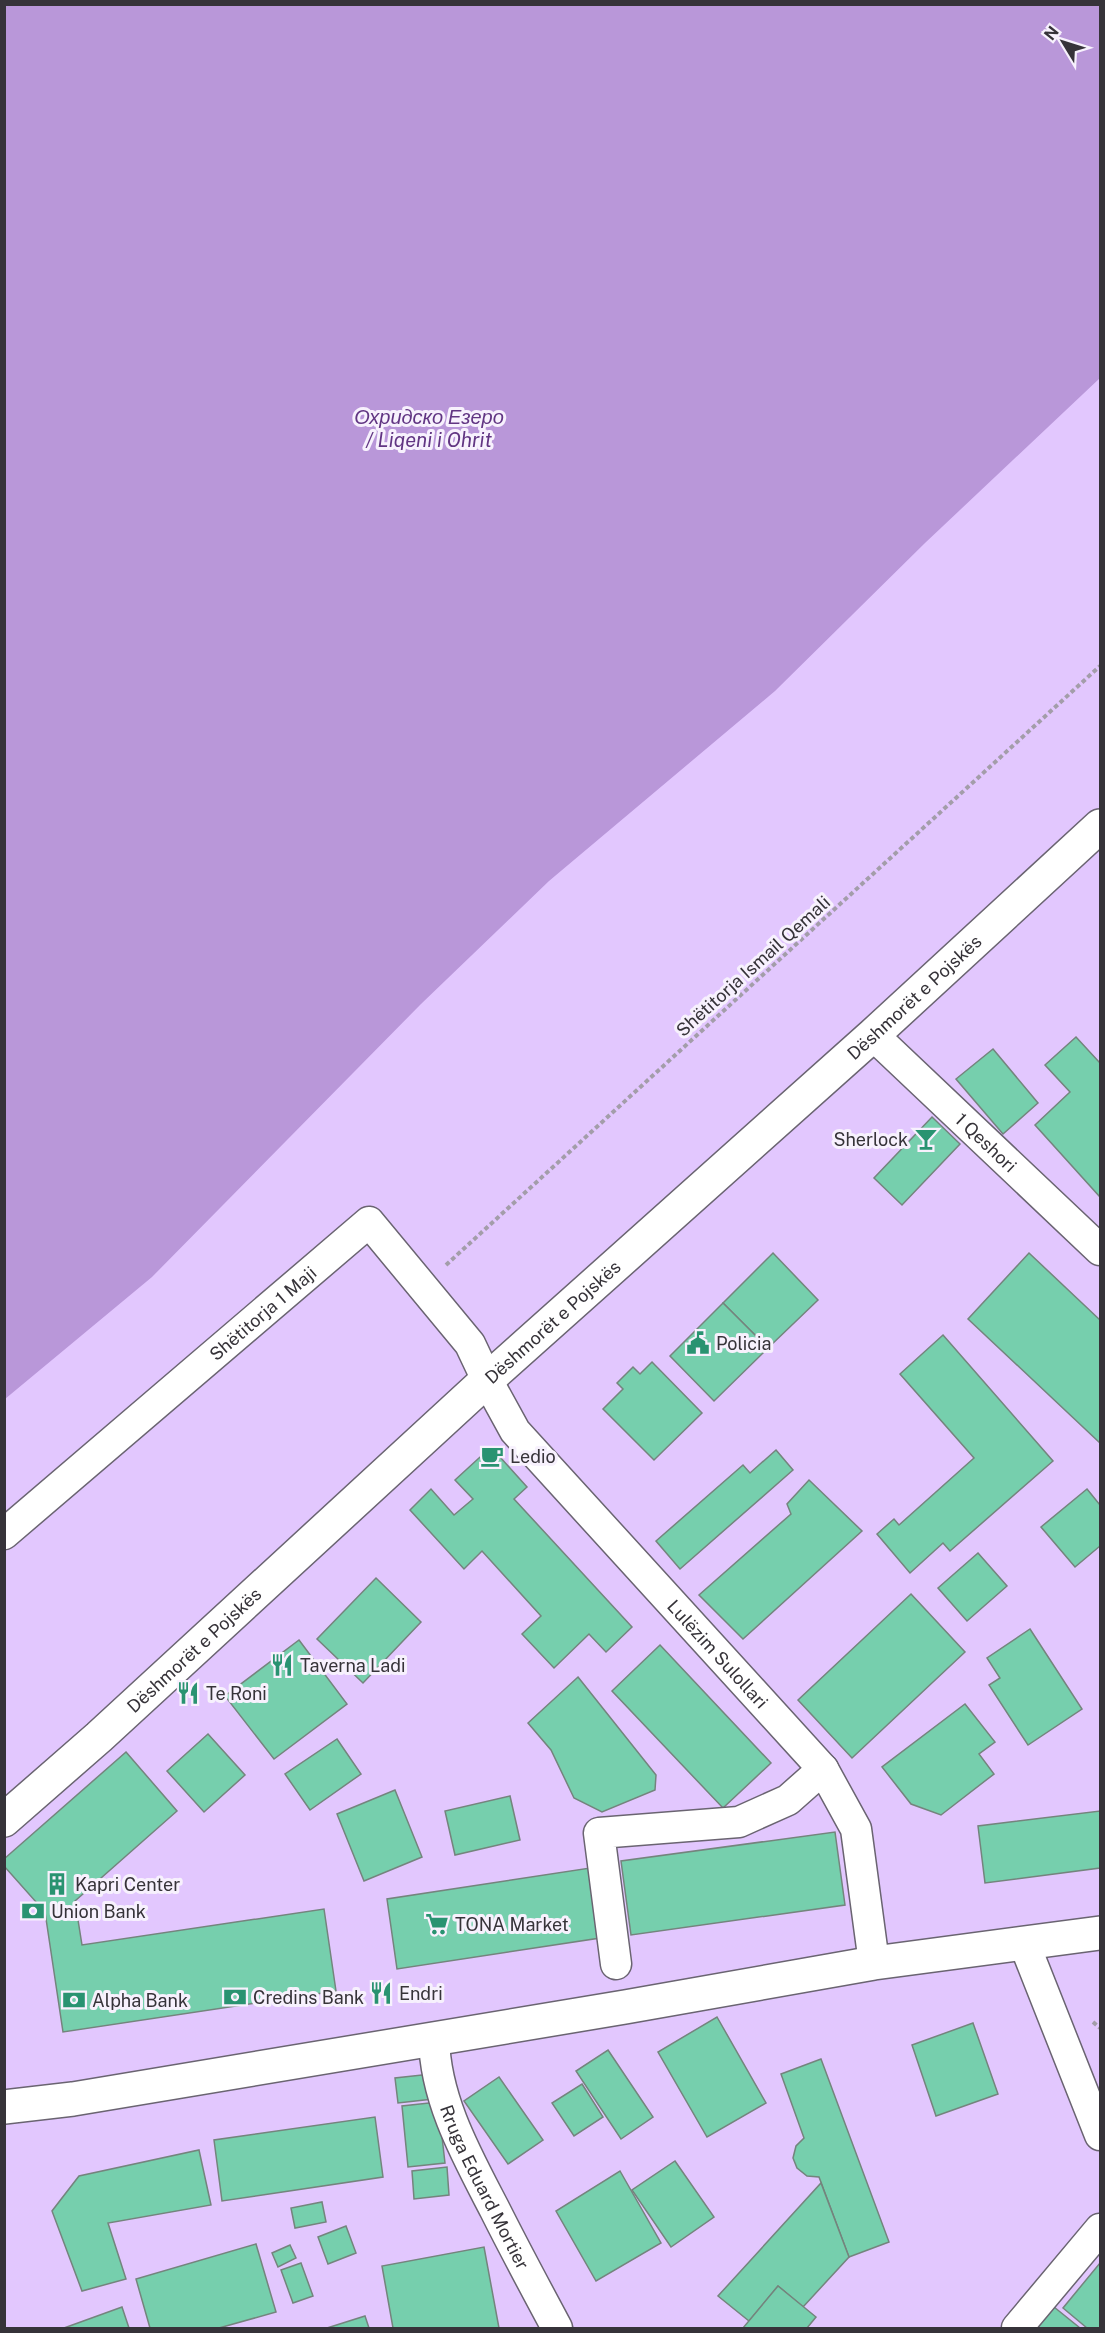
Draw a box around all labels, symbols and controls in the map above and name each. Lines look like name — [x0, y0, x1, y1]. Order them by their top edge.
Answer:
north arrow — [1033, 12, 1093, 72]
text: N — [1040, 22, 1063, 44]
water label: Охридско Езеро / Liqeni i Ohrit — [354, 405, 504, 452]
street label: Shëtitorja Ismail Qemali — [672, 891, 834, 1041]
street label: Dëshmorët e Pojskës — [843, 930, 985, 1064]
street label: 1 Qeshori — [951, 1108, 1021, 1176]
bar icon: Sherlock — [913, 1126, 939, 1152]
place label: Sherlock — [833, 1129, 908, 1150]
street label: Dëshmorët e Pojskës — [480, 1256, 624, 1388]
street label: Shëtitorja 1 Maji — [205, 1262, 320, 1364]
public building icon: Policia — [685, 1330, 711, 1356]
place label: Policia — [716, 1333, 771, 1354]
cafe icon: Ledio — [479, 1443, 505, 1469]
place label: Ledio — [510, 1446, 556, 1467]
street label: Dëshmorët e Pojskës — [123, 1583, 265, 1717]
street label: Lulëzim Sulollari — [663, 1595, 773, 1712]
restaurant icon: Taverna Ladi — [269, 1652, 295, 1678]
place label: Taverna Ladi — [300, 1655, 405, 1676]
restaurant icon: Te Roni — [175, 1680, 201, 1706]
place label: Te Roni — [206, 1683, 267, 1704]
building icon: Kapri Center — [44, 1871, 70, 1897]
place label: Kapri Center — [75, 1874, 180, 1895]
bank icon: Union Bank — [20, 1898, 46, 1924]
place label: Union Bank — [51, 1901, 146, 1922]
supermarket icon: TONA Market — [424, 1911, 450, 1937]
place label: TONA Market — [455, 1914, 569, 1935]
restaurant icon: Endri — [368, 1980, 394, 2006]
place label: Endri — [399, 1983, 443, 2004]
bank icon: Credins Bank — [222, 1984, 248, 2010]
bank icon: Alpha Bank — [61, 1987, 87, 2013]
place label: Credins Bank — [253, 1987, 364, 2008]
place label: Alpha Bank — [92, 1990, 188, 2011]
street label: Rruga Eduard Mortier — [436, 2102, 534, 2273]

